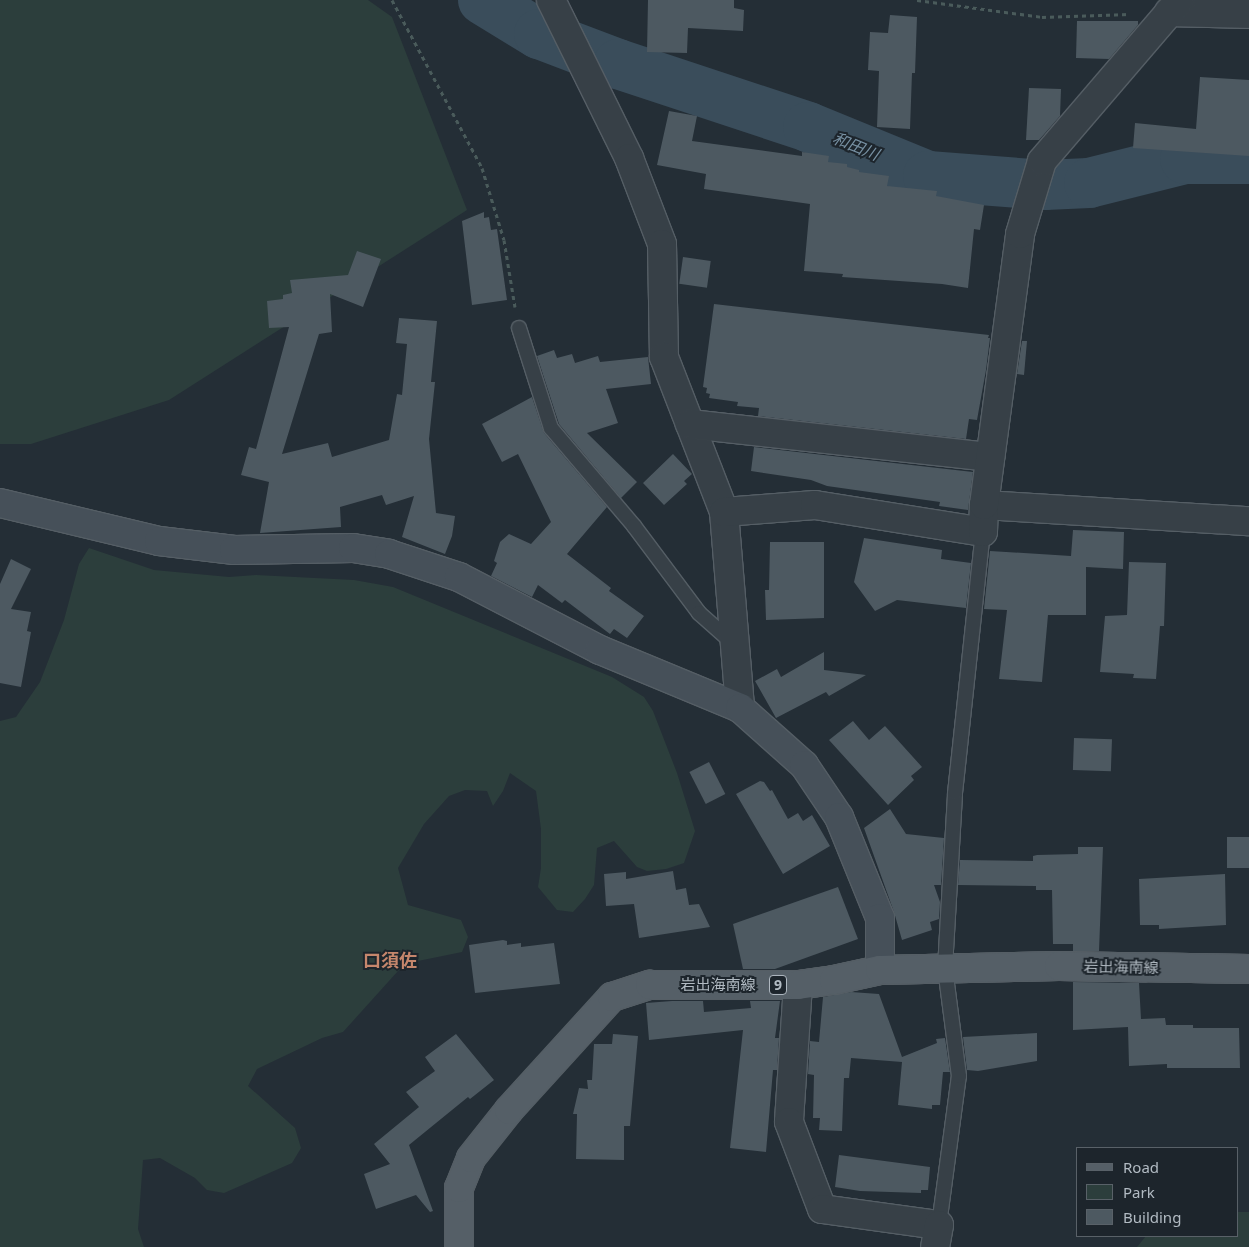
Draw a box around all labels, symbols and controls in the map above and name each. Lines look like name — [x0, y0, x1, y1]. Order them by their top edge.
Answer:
water label: 和田川 — [830, 128, 882, 164]
district label: 口須佐 — [363, 949, 417, 971]
street label: 岩出海南線 — [1083, 957, 1159, 977]
road number: 9 — [768, 974, 788, 996]
street label: 岩出海南線 — [681, 976, 755, 994]
legend — [1076, 1147, 1239, 1237]
text: Road — [1123, 1157, 1159, 1177]
text: Park — [1123, 1182, 1155, 1202]
text: Building — [1123, 1207, 1181, 1227]

